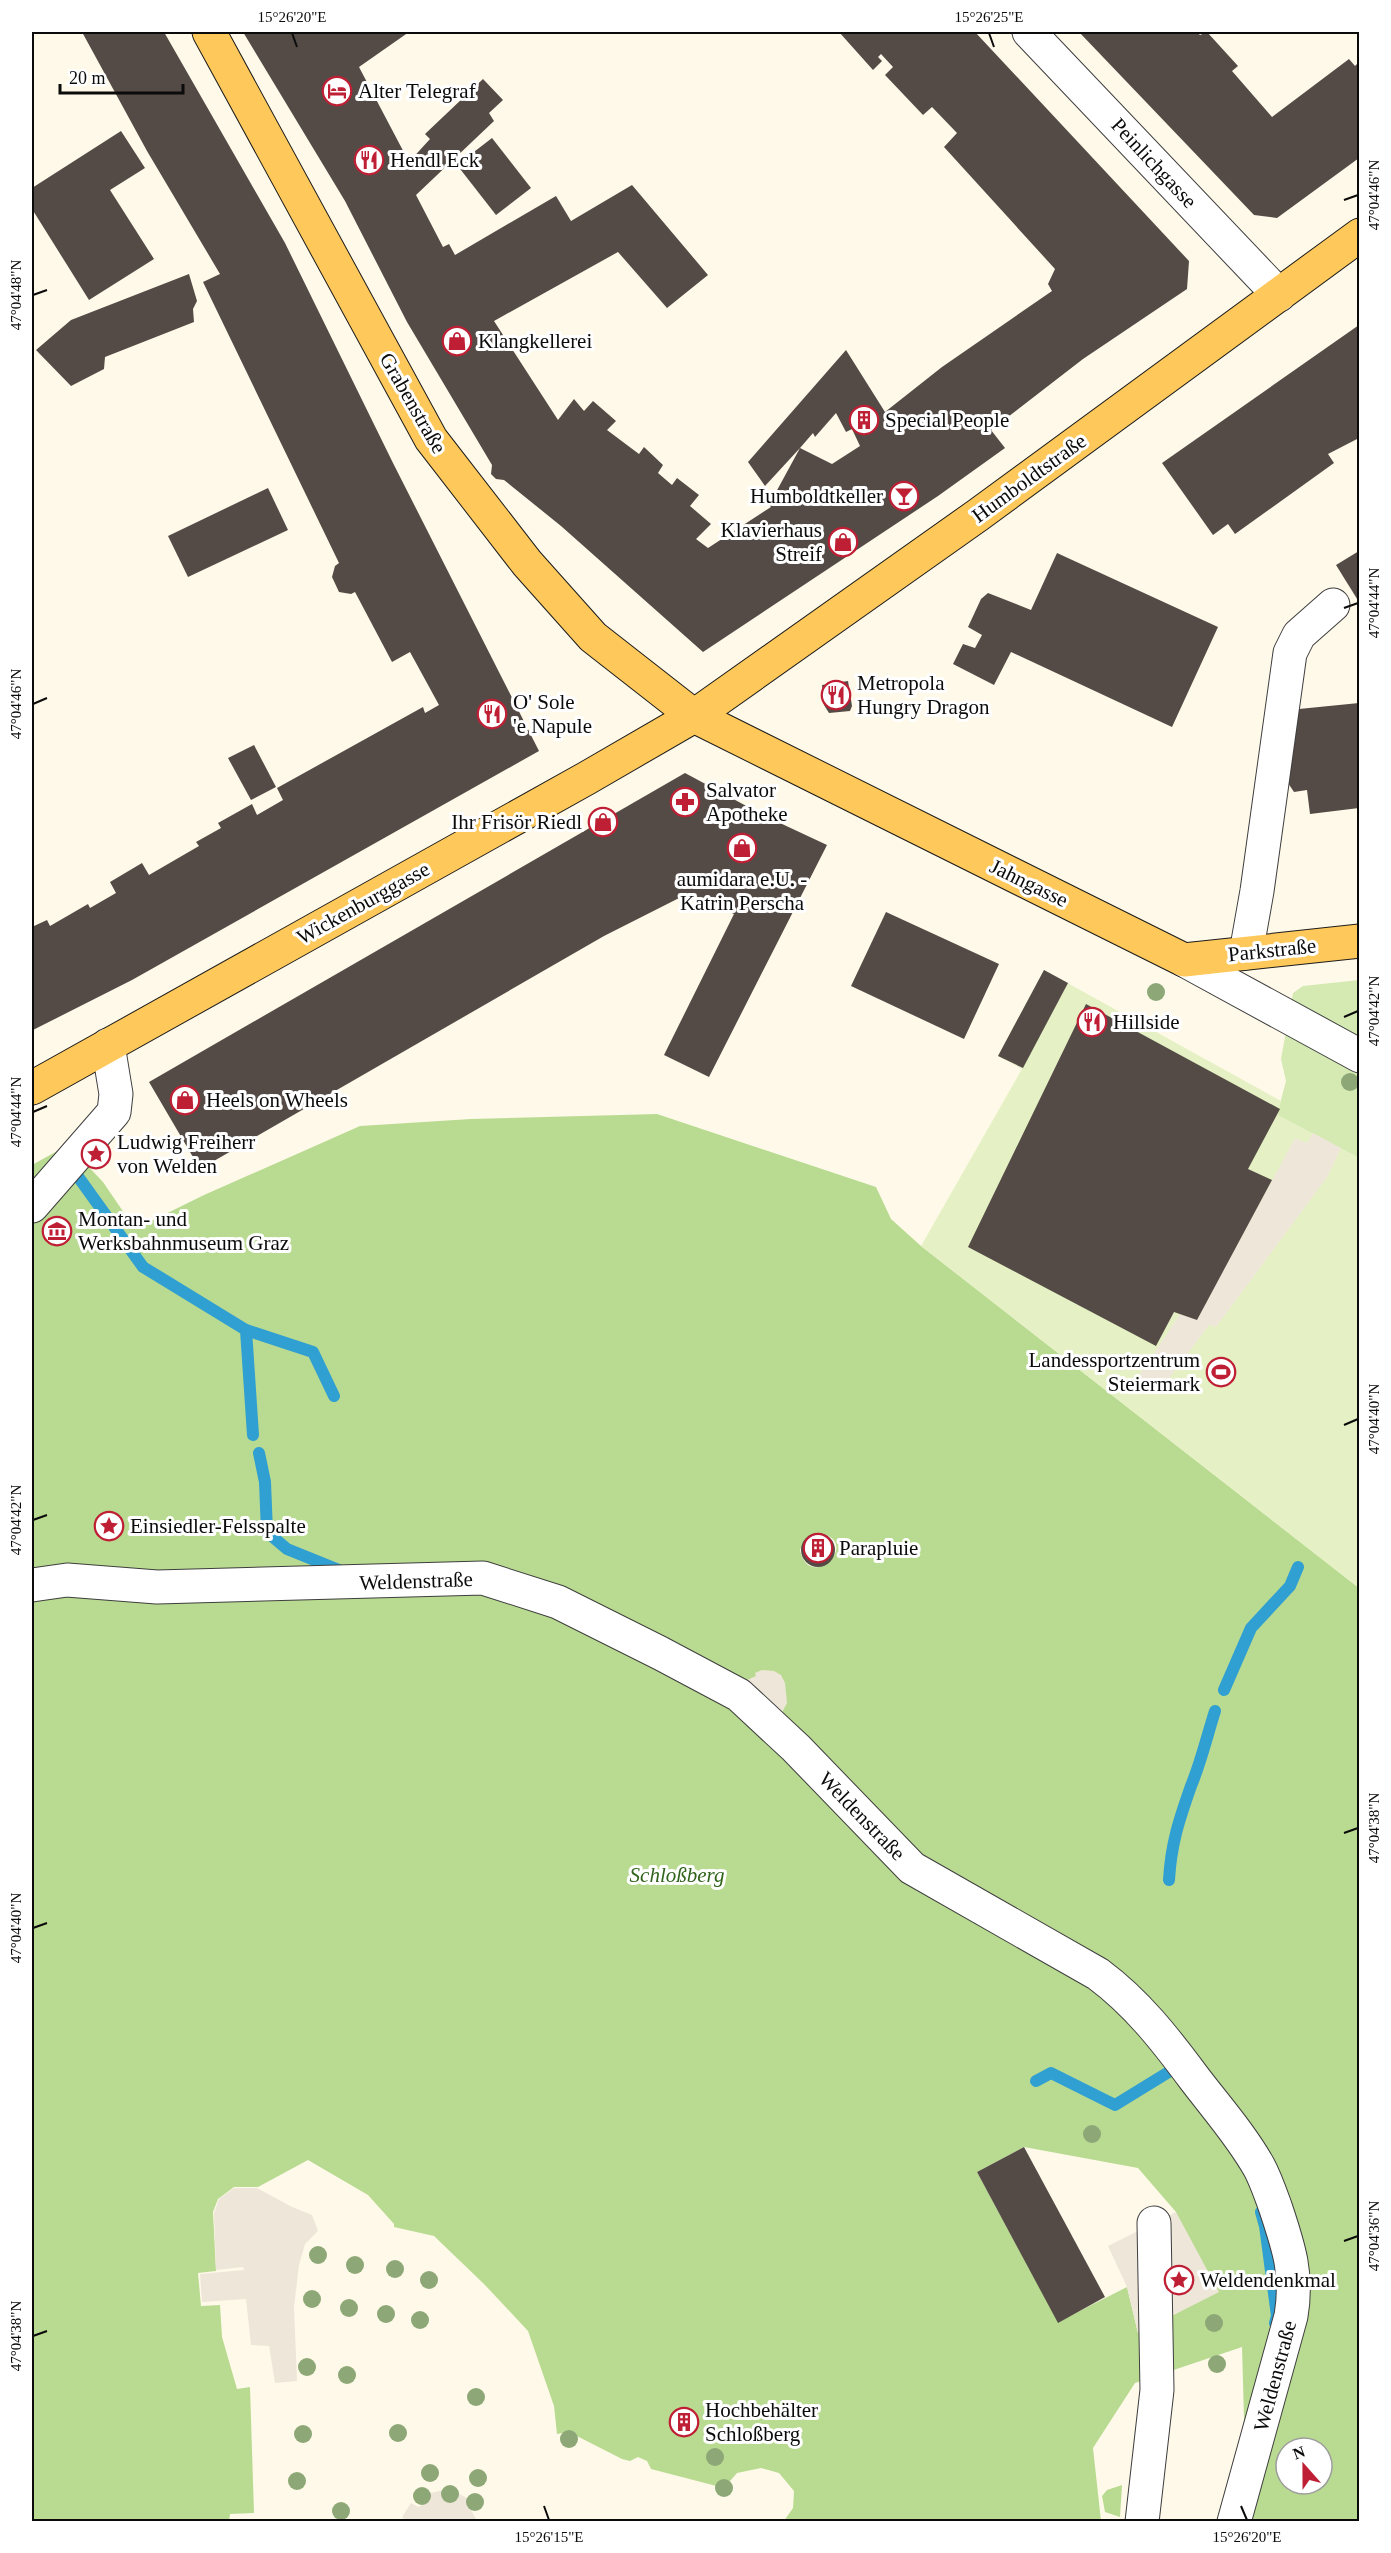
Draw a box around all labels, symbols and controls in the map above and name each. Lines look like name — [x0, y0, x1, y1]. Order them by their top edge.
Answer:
text: 15°26'20"E — [258, 9, 327, 25]
text: 15°26'25"E — [955, 9, 1024, 25]
scale bar — [60, 57, 183, 95]
text: 20 m — [69, 68, 106, 88]
hotel icon: Alter Telegraf — [321, 75, 353, 107]
place label: Alter Telegraf — [358, 79, 476, 103]
street label: Peinlichgasse — [1106, 113, 1202, 213]
restaurant icon: Hendl Eck — [353, 144, 385, 176]
place label: Hendl Eck — [390, 148, 480, 172]
text: 47°04'46"N — [1366, 160, 1382, 230]
text: 47°04'48"N — [8, 260, 24, 330]
shop icon: Klangkellerei — [441, 325, 473, 357]
place label: Klangkellerei — [478, 329, 592, 353]
street label: Grabenstraße — [375, 349, 451, 457]
building icon: Special People — [848, 404, 880, 436]
place label: Special People — [885, 408, 1009, 432]
street label: Humboldtstraße — [967, 429, 1091, 527]
bar icon: Humboldtkeller — [888, 480, 920, 512]
place label: Humboldtkeller — [750, 484, 883, 508]
place label: Klavierhaus Streif — [721, 518, 822, 566]
shop icon: Klavierhaus Streif — [827, 526, 859, 558]
text: 47°04'44"N — [1366, 568, 1382, 638]
text: 47°04'46"N — [8, 669, 24, 739]
place label: Metropola Hungry Dragon — [857, 671, 990, 719]
restaurant icon: Metropola Hungry Dragon — [820, 679, 852, 711]
place label: O' Sole 'e Napule — [513, 690, 592, 738]
restaurant icon: O' Sole 'e Napule — [476, 698, 508, 730]
place label: Salvator Apotheke — [706, 778, 788, 826]
pharmacy icon: Salvator Apotheke — [669, 786, 701, 818]
shop icon: Ihr Frisör Riedl — [587, 806, 619, 838]
place label: Ihr Frisör Riedl — [451, 810, 582, 834]
shop icon: aumidara e.U. - Katrin Perscha — [726, 832, 758, 864]
street label: Jahngasse — [986, 854, 1072, 912]
street label: Wickenburggasse — [292, 857, 434, 949]
place label: aumidara e.U. - Katrin Perscha — [677, 867, 807, 915]
street label: Parkstraße — [1227, 933, 1317, 967]
text: 47°04'42"N — [1366, 976, 1382, 1046]
restaurant icon: Hillside — [1076, 1006, 1108, 1038]
place label: Hillside — [1113, 1010, 1180, 1034]
text: 47°04'44"N — [8, 1077, 24, 1147]
shop icon: Heels on Wheels — [169, 1084, 201, 1116]
place label: Heels on Wheels — [206, 1088, 348, 1112]
place label: Ludwig Freiherr von Welden — [117, 1130, 255, 1178]
place icon: Ludwig Freiherr von Welden — [80, 1138, 112, 1170]
place label: Montan- und Werksbahnmuseum Graz — [78, 1207, 289, 1255]
museum icon: Montan- und Werksbahnmuseum Graz — [41, 1215, 73, 1247]
place label: Landessportzentrum Steiermark — [1029, 1348, 1200, 1396]
sports icon: Landessportzentrum Steiermark — [1205, 1356, 1237, 1388]
text: 47°04'40"N — [1366, 1384, 1382, 1454]
text: 47°04'42"N — [8, 1485, 24, 1555]
place icon: Einsiedler-Felsspalte — [93, 1510, 125, 1542]
place label: Einsiedler-Felsspalte — [130, 1514, 306, 1538]
building icon: Parapluie — [802, 1532, 834, 1564]
place label: Parapluie — [839, 1536, 918, 1560]
street label: Weldenstraße — [359, 1567, 473, 1595]
street label: Weldenstraße — [814, 1767, 910, 1865]
text: 47°04'38"N — [1366, 1793, 1382, 1863]
park label: Schloßberg — [630, 1863, 724, 1887]
text: 47°04'40"N — [8, 1893, 24, 1963]
text: 47°04'36"N — [1366, 2201, 1382, 2271]
place icon: Weldendenkmal — [1163, 2264, 1195, 2296]
place label: Weldendenkmal — [1200, 2268, 1336, 2292]
text: 47°04'38"N — [8, 2301, 24, 2371]
street label: Weldenstraße — [1249, 2318, 1301, 2434]
place label: Hochbehälter Schloßberg — [705, 2398, 818, 2446]
building icon: Hochbehälter Schloßberg — [668, 2406, 700, 2438]
north arrow — [1274, 2436, 1334, 2496]
text: N — [1290, 2442, 1308, 2462]
text: 15°26'15"E — [515, 2529, 584, 2545]
text: 15°26'20"E — [1213, 2529, 1282, 2545]

